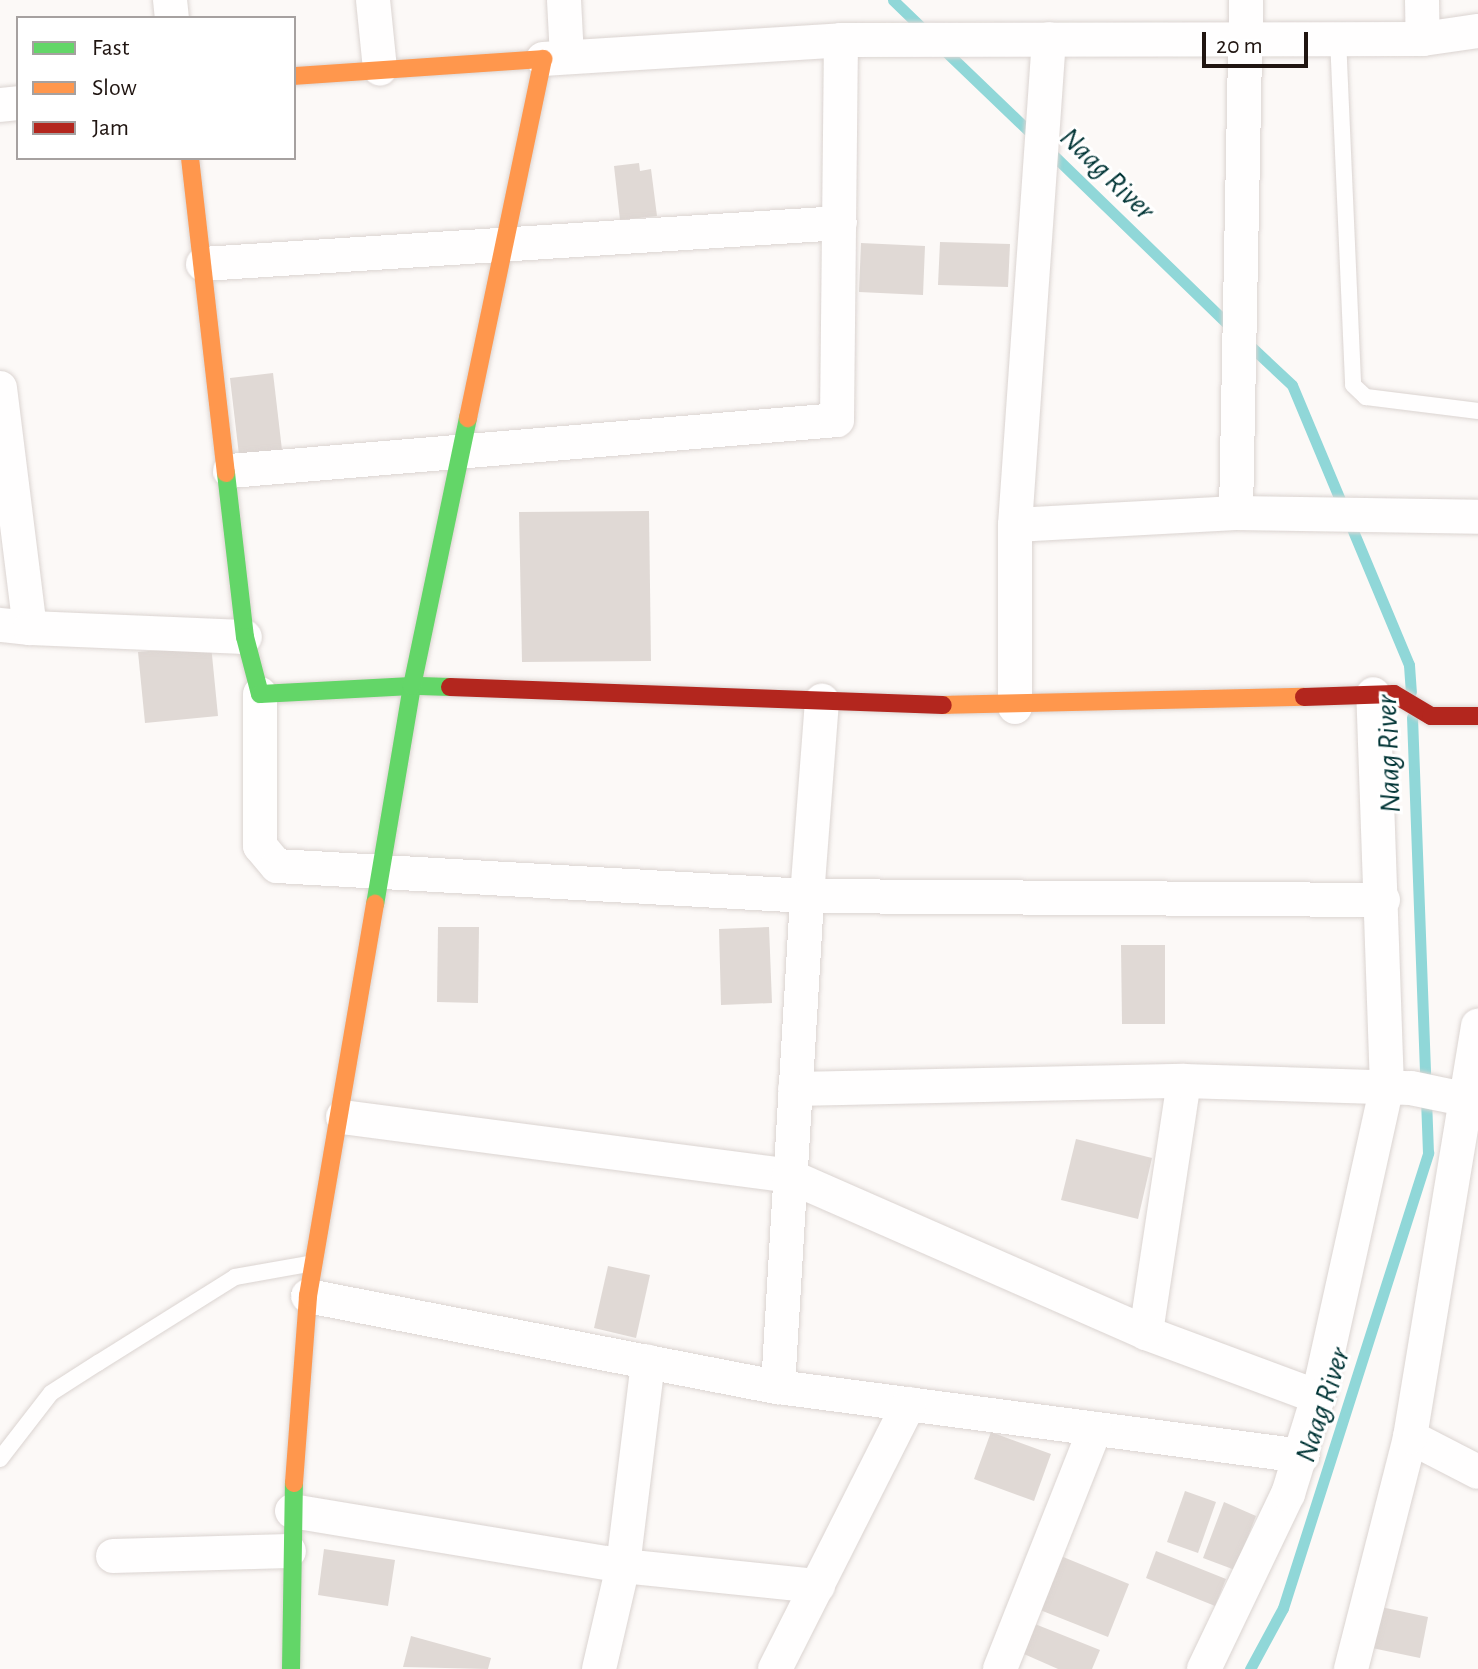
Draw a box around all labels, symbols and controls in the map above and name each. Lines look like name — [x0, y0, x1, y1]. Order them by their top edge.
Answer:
legend — [16, 16, 296, 160]
scale bar — [1206, 16, 1312, 66]
text: 20 m — [1216, 34, 1263, 58]
text: Fast — [92, 36, 129, 60]
text: Slow — [92, 76, 137, 100]
text: Jam — [92, 116, 129, 140]
water label: Naag River — [1052, 120, 1162, 228]
water label: Naag River — [1369, 694, 1409, 814]
water label: Naag River — [1288, 1343, 1358, 1467]

